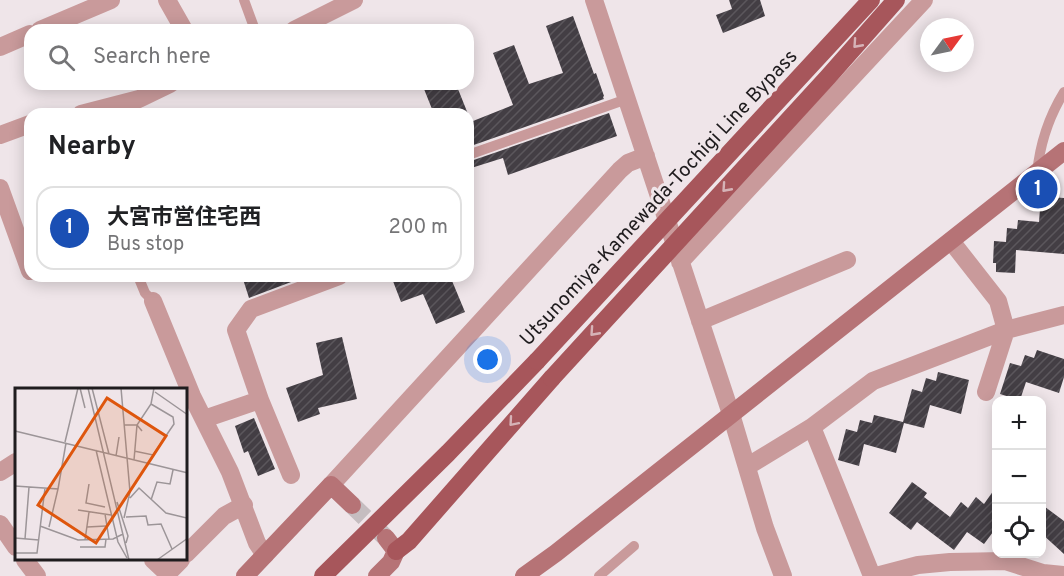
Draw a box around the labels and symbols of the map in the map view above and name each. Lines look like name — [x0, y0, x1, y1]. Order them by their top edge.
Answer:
north arrow — [920, 18, 974, 72]
one-way arrow — [853, 37, 864, 48]
street label: Utsunomiya-Kamewada-Tochigi Line Bypass — [515, 45, 804, 352]
pin: 1 — [1018, 166, 1058, 212]
one-way arrow — [722, 182, 733, 192]
one-way arrow — [590, 325, 601, 335]
your location — [473, 345, 502, 374]
inset map — [15, 388, 188, 561]
one-way arrow — [509, 415, 520, 426]

